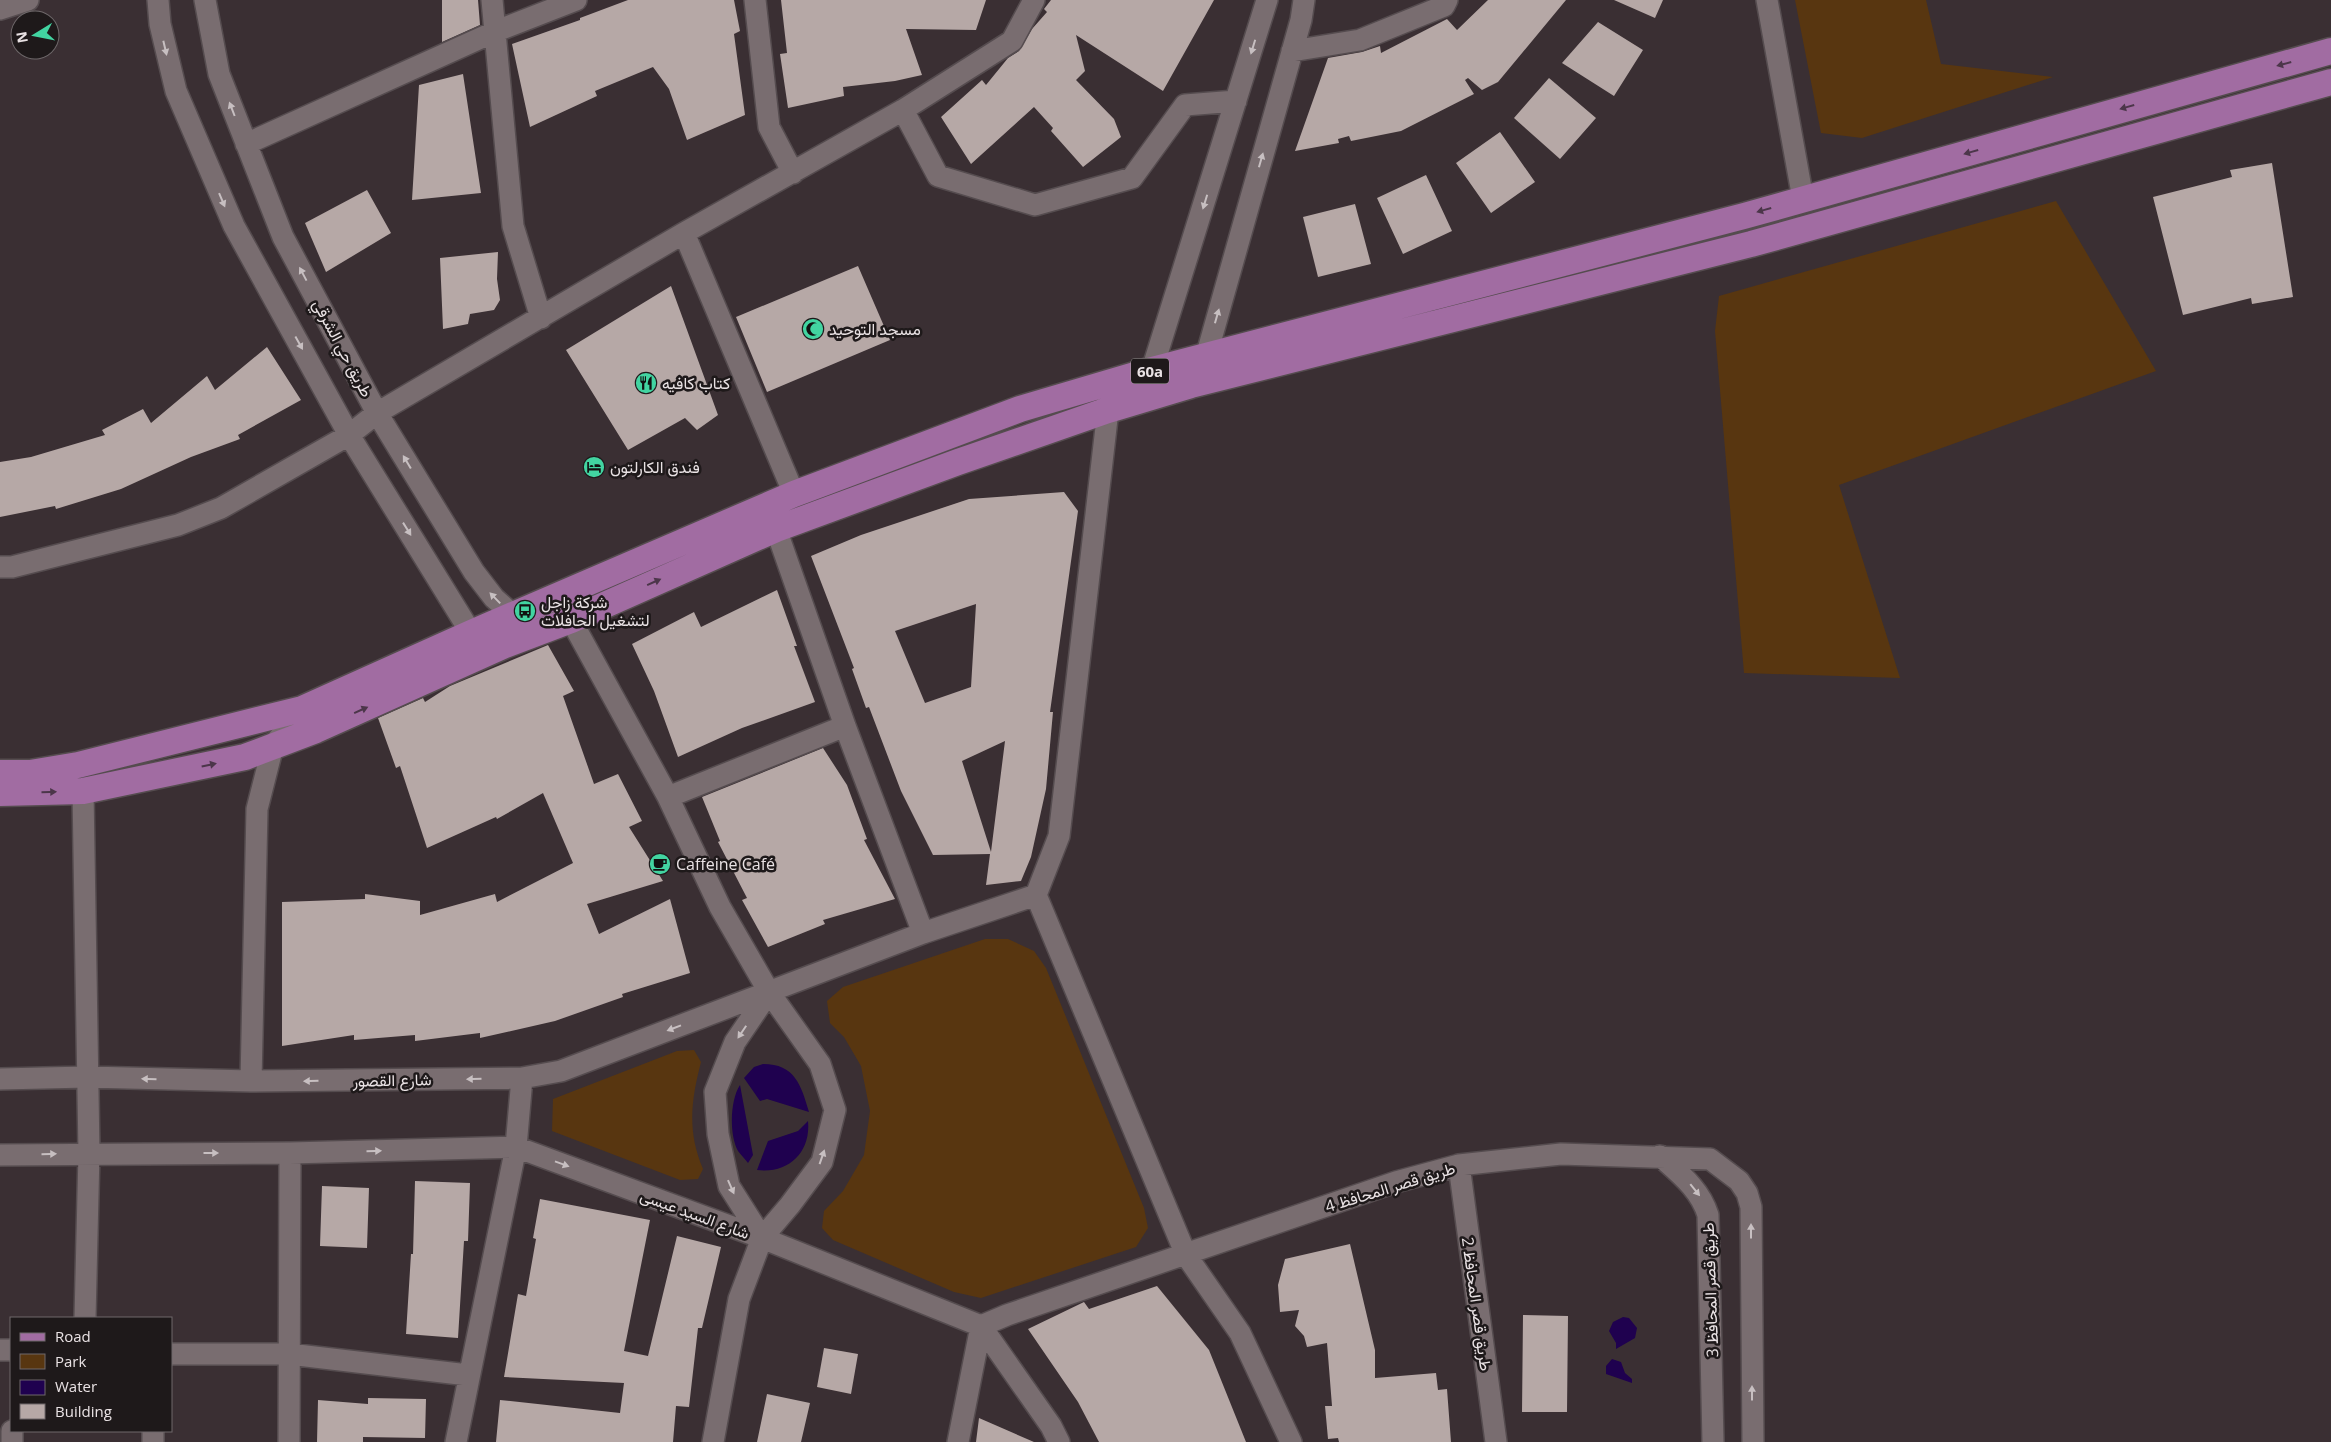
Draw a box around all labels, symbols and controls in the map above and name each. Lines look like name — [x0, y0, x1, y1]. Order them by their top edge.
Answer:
north arrow — [10, 10, 60, 60]
text: N — [11, 30, 32, 45]
one-way arrow — [1249, 39, 1256, 54]
one-way arrow — [162, 41, 170, 56]
one-way arrow — [2276, 60, 2291, 68]
one-way arrow — [228, 102, 236, 116]
one-way arrow — [2120, 104, 2135, 112]
one-way arrow — [1963, 148, 1978, 156]
one-way arrow — [1258, 152, 1266, 167]
one-way arrow — [219, 193, 227, 207]
one-way arrow — [1200, 194, 1208, 209]
one-way arrow — [1757, 207, 1772, 215]
one-way arrow — [299, 267, 307, 281]
street label: طريق حي الشرقي — [305, 295, 378, 402]
one-way arrow — [1214, 309, 1222, 324]
mosque icon: مسجد التوحيد — [801, 317, 825, 341]
place label: مسجد التوحيد — [829, 318, 921, 340]
one-way arrow — [295, 335, 303, 350]
road number: 60a — [1131, 358, 1169, 384]
restaurant icon: كتاب كافيه — [634, 371, 658, 395]
place label: كتاب كافيه — [662, 372, 730, 394]
hotel icon: فندق الكارلتون — [582, 455, 606, 479]
one-way arrow — [403, 456, 412, 469]
place label: فندق الكارلتون — [610, 456, 700, 478]
one-way arrow — [402, 522, 411, 535]
one-way arrow — [647, 578, 661, 586]
place label: شركة زاجل لتشغيل الحافلات — [541, 591, 650, 631]
one-way arrow — [489, 593, 501, 605]
bus stop icon: شركة زاجل لتشغيل الحافلات — [513, 599, 537, 623]
one-way arrow — [354, 705, 368, 713]
one-way arrow — [201, 760, 217, 768]
one-way arrow — [41, 787, 57, 795]
cafe icon: Caffeine Café — [648, 852, 672, 876]
place label: Caffeine Café — [676, 853, 775, 875]
one-way arrow — [667, 1025, 682, 1032]
one-way arrow — [737, 1026, 747, 1039]
street label: شارع القصور — [351, 1068, 432, 1093]
one-way arrow — [140, 1075, 156, 1083]
one-way arrow — [465, 1075, 481, 1083]
one-way arrow — [303, 1077, 319, 1085]
one-way arrow — [366, 1147, 382, 1155]
one-way arrow — [203, 1149, 219, 1157]
one-way arrow — [819, 1149, 827, 1164]
one-way arrow — [41, 1150, 57, 1158]
street label: طريق قصر المحافظ 4 — [1322, 1157, 1458, 1217]
one-way arrow — [554, 1161, 569, 1168]
one-way arrow — [727, 1180, 735, 1195]
one-way arrow — [1690, 1183, 1700, 1197]
street label: شارع السيد عيسى — [637, 1184, 753, 1245]
street label: طريق قصر المحافظ 3 — [1697, 1222, 1723, 1358]
one-way arrow — [1747, 1223, 1755, 1239]
street label: طريق قصر المحافظ 2 — [1457, 1236, 1497, 1372]
legend — [10, 1317, 172, 1432]
text: Road — [55, 1326, 91, 1346]
text: Park — [55, 1351, 86, 1371]
text: Water — [55, 1376, 97, 1396]
one-way arrow — [1748, 1385, 1756, 1401]
text: Building — [55, 1401, 112, 1421]

